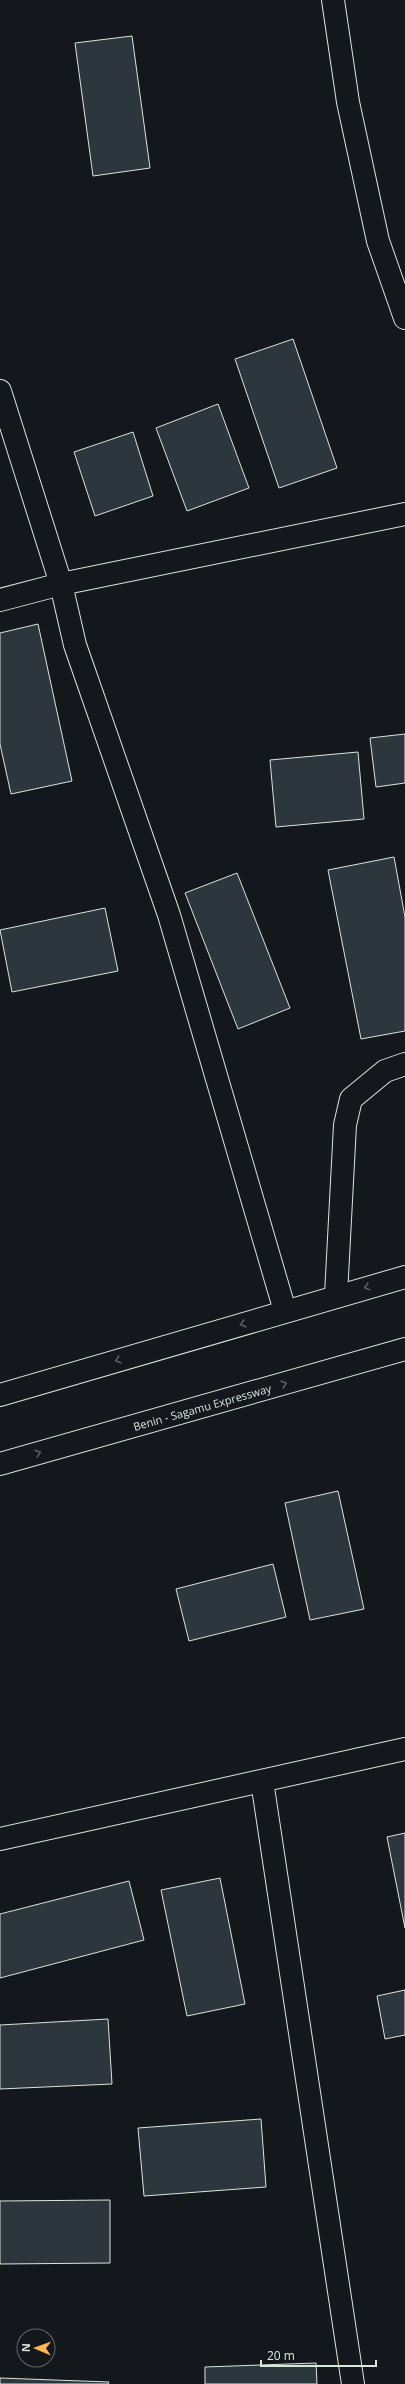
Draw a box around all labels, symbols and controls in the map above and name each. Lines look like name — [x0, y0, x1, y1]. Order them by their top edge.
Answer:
one-way arrow — [364, 1282, 371, 1291]
one-way arrow — [239, 1319, 246, 1328]
one-way arrow — [115, 1355, 122, 1364]
street label: Benin - Sagamu Expressway — [131, 1380, 273, 1433]
one-way arrow — [280, 1380, 287, 1389]
one-way arrow — [34, 1450, 41, 1458]
north arrow — [16, 2328, 56, 2368]
scale bar — [261, 2342, 376, 2368]
text: N — [18, 2343, 33, 2352]
text: 20 m — [267, 2347, 295, 2364]

